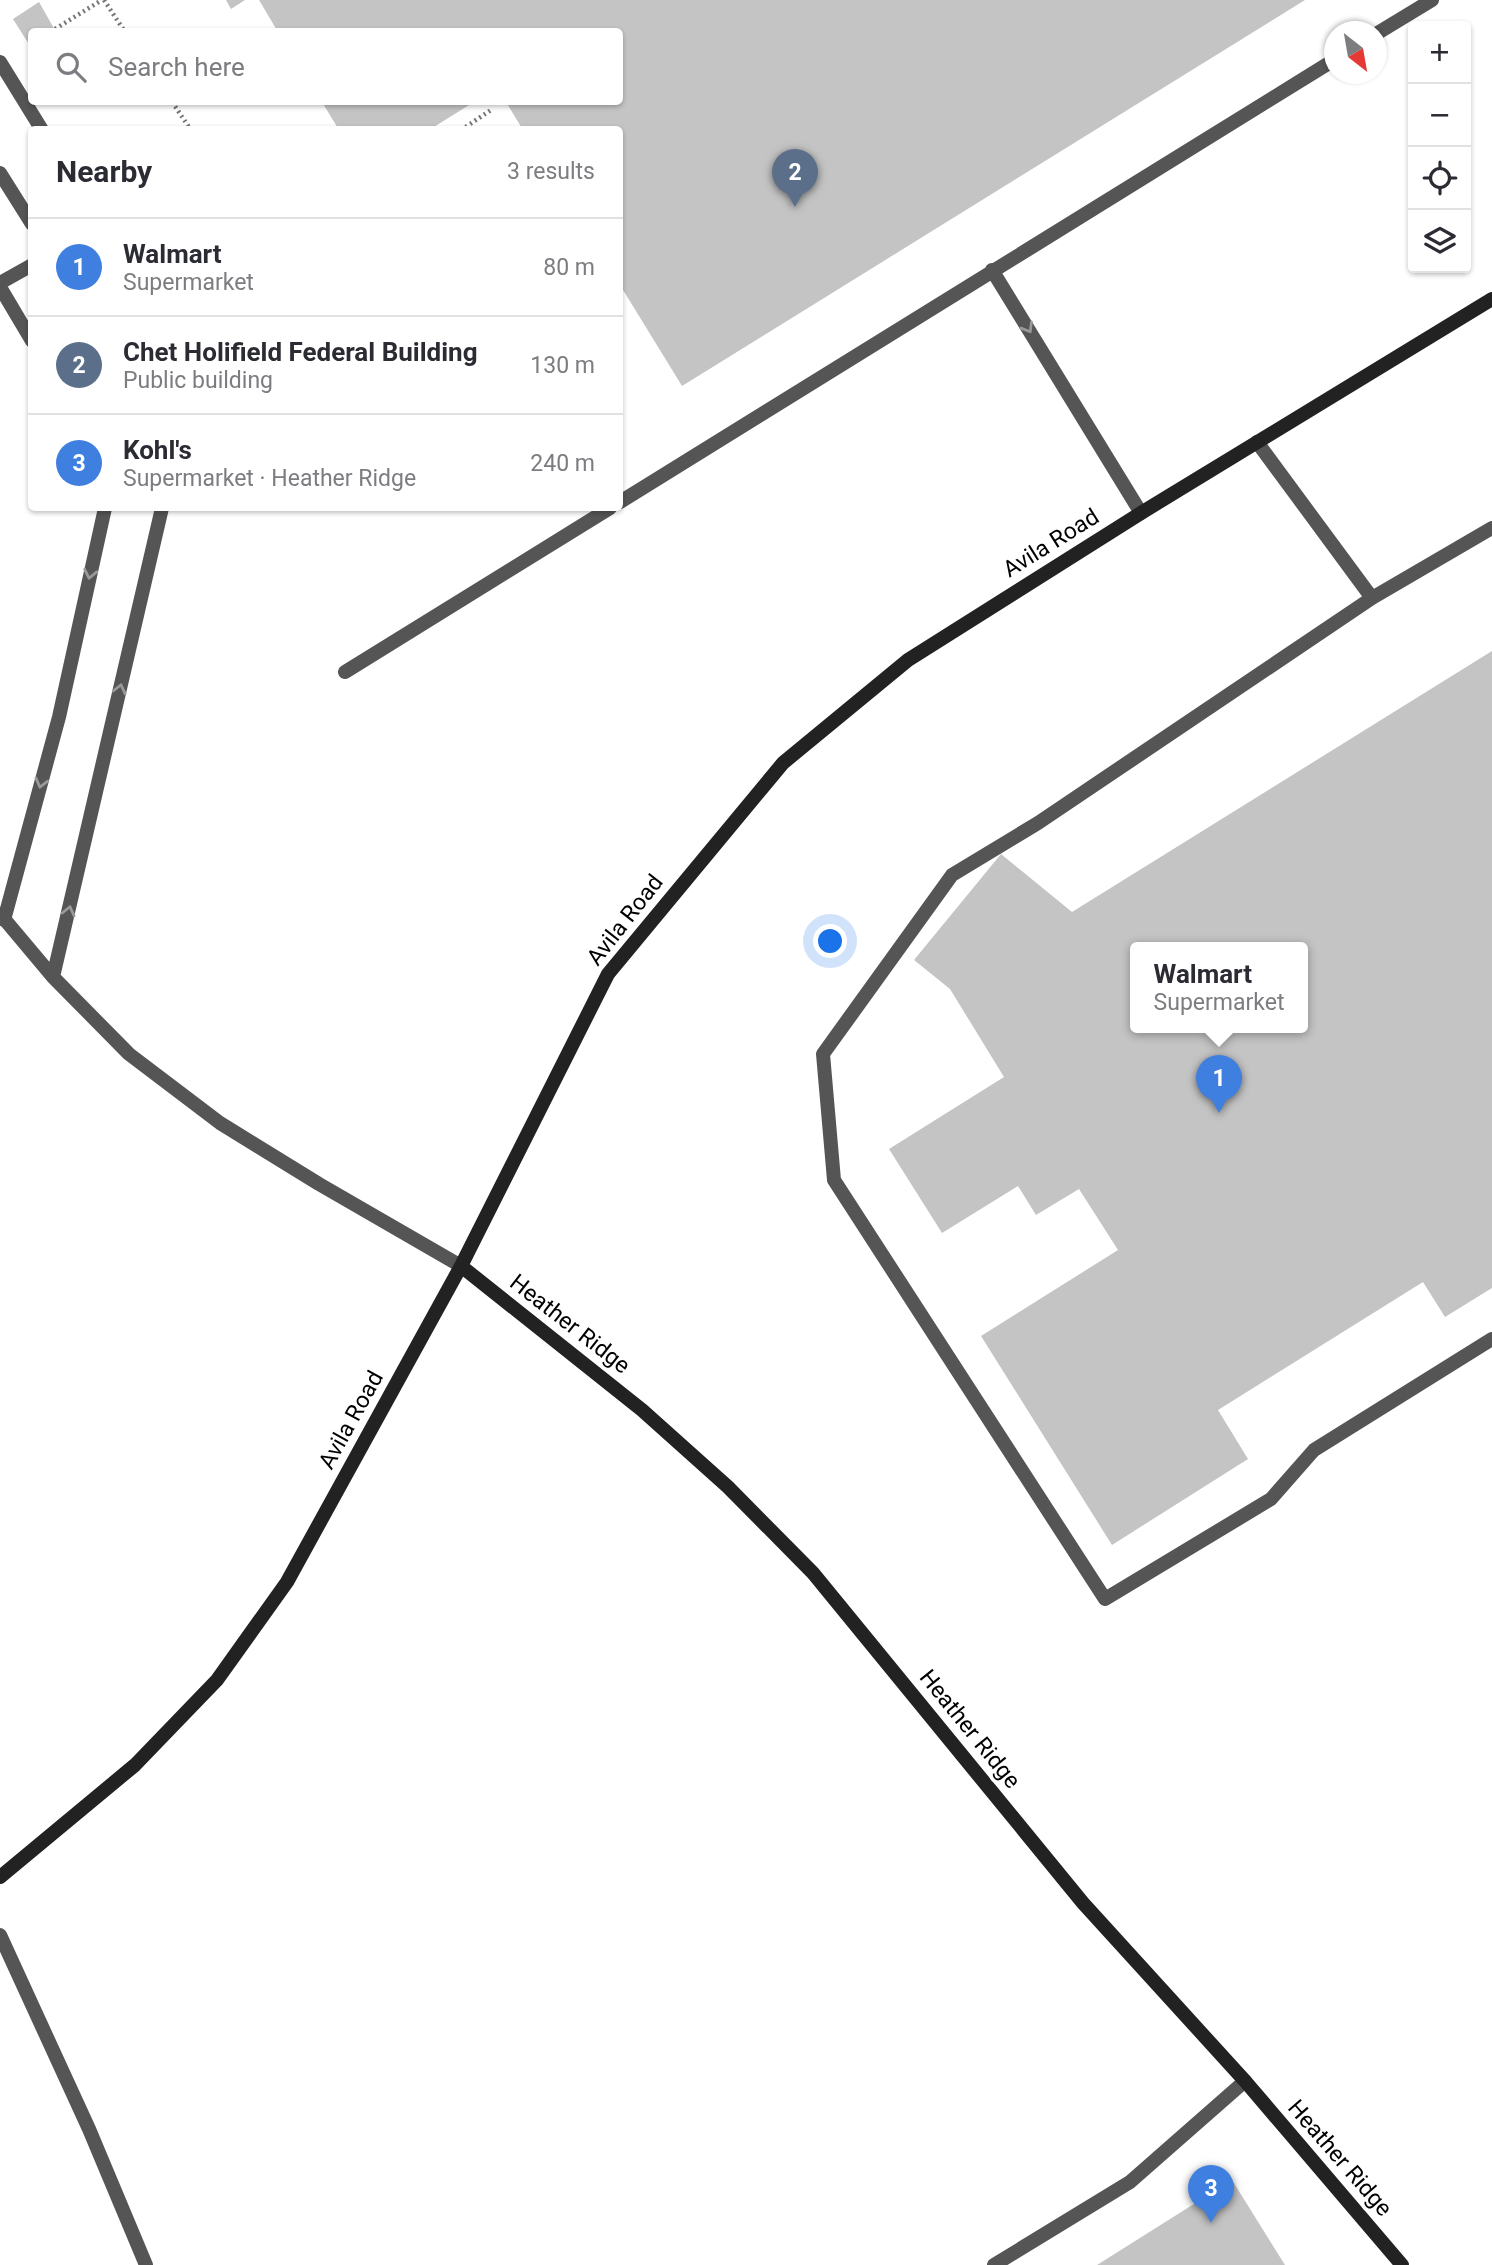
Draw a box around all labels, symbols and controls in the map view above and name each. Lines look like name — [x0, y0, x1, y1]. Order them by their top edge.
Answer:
north arrow — [1324, 21, 1387, 84]
map controls — [1408, 21, 1471, 273]
button: + — [1408, 21, 1471, 84]
search box — [28, 28, 623, 105]
icon: search — [52, 48, 90, 86]
text: Search here — [108, 52, 245, 82]
button: − — [1408, 84, 1471, 147]
button: locate — [1408, 147, 1471, 210]
pin: 2 — [772, 149, 818, 207]
text: Nearby — [56, 154, 152, 189]
text: 3 results — [507, 158, 595, 185]
button: layers — [1408, 210, 1471, 273]
text: Walmart — [123, 239, 222, 269]
text: 1 — [72, 254, 86, 281]
text: 80 m — [543, 254, 595, 281]
text: Supermarket — [123, 269, 254, 296]
one-way arrow — [1019, 320, 1032, 333]
text: Chet Holifield Federal Building — [123, 337, 478, 367]
text: 2 — [72, 352, 86, 379]
text: 130 m — [530, 352, 595, 379]
text: Public building — [123, 367, 273, 394]
text: Kohl's — [123, 435, 192, 465]
text: 3 — [72, 450, 86, 477]
text: 240 m — [530, 450, 595, 477]
text: Supermarket · Heather Ridge — [123, 465, 416, 492]
street label: Avila Road — [998, 503, 1104, 583]
one-way arrow — [84, 568, 99, 580]
one-way arrow — [112, 683, 126, 695]
one-way arrow — [35, 777, 49, 789]
street label: Avila Road — [581, 869, 669, 971]
one-way arrow — [60, 905, 75, 917]
your location — [813, 924, 847, 958]
popup — [1130, 942, 1308, 1033]
text: Walmart — [1154, 959, 1252, 989]
text: Supermarket — [1154, 989, 1284, 1016]
pin: 1 — [1196, 1055, 1242, 1113]
street label: Heather Ridge — [505, 1269, 635, 1379]
street label: Avila Road — [313, 1366, 389, 1474]
street label: Heather Ridge — [914, 1664, 1026, 1794]
street label: Heather Ridge — [1282, 2094, 1398, 2222]
pin: 3 — [1188, 2165, 1234, 2223]

